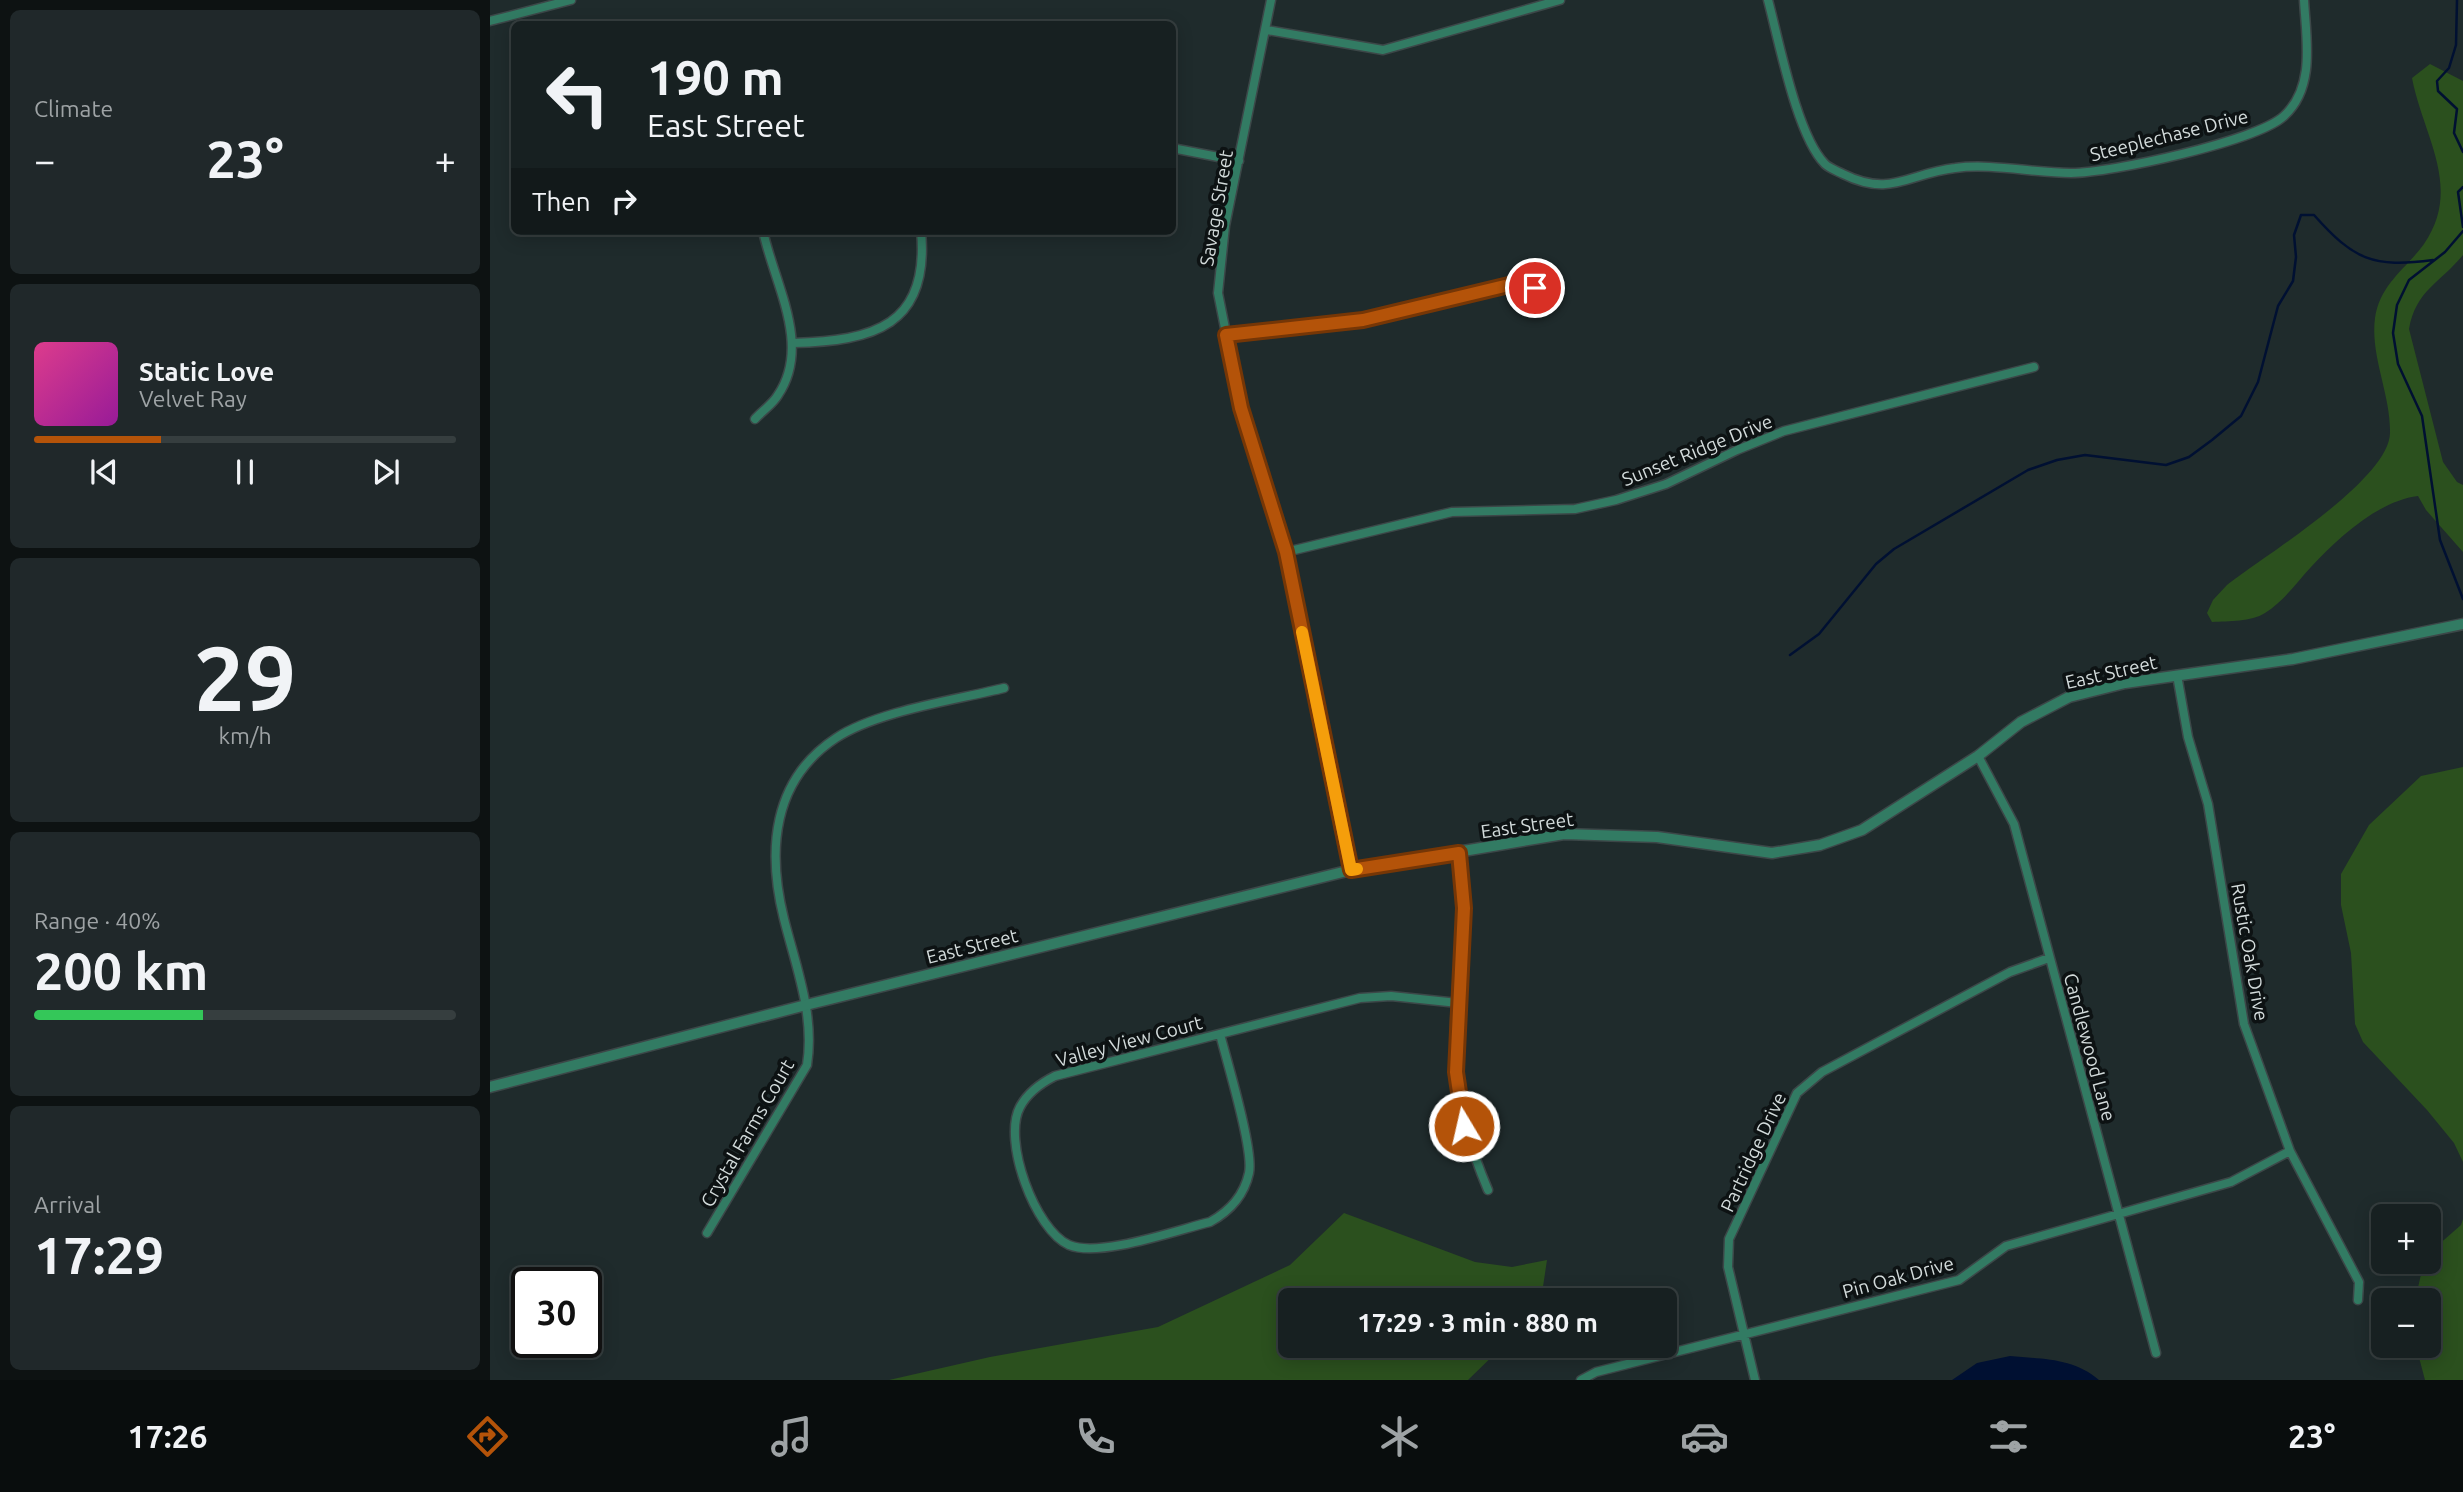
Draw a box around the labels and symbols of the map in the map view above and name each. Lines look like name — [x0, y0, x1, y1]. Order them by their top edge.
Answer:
street label: Steeplechase Drive — [2088, 105, 2250, 165]
street label: Savage Street — [1195, 148, 1237, 268]
pin — [1505, 258, 1565, 318]
street label: Sunset Ridge Drive — [1618, 410, 1776, 490]
street label: East Street — [2063, 651, 2160, 693]
street label: East Street — [1479, 808, 1575, 842]
street label: Rustic Oak Drive — [2227, 881, 2273, 1023]
street label: East Street — [924, 924, 1021, 968]
street label: Candlewood Lane — [2060, 971, 2120, 1123]
street label: Valley View Court — [1053, 1011, 1205, 1071]
street label: Crystal Farms Court — [696, 1055, 798, 1211]
position arrow — [1427, 1089, 1501, 1163]
street label: Partridge Drive — [1716, 1089, 1790, 1215]
street label: Pin Oak Drive — [1840, 1252, 1956, 1302]
speed limit sign: 30 — [511, 1267, 602, 1358]

